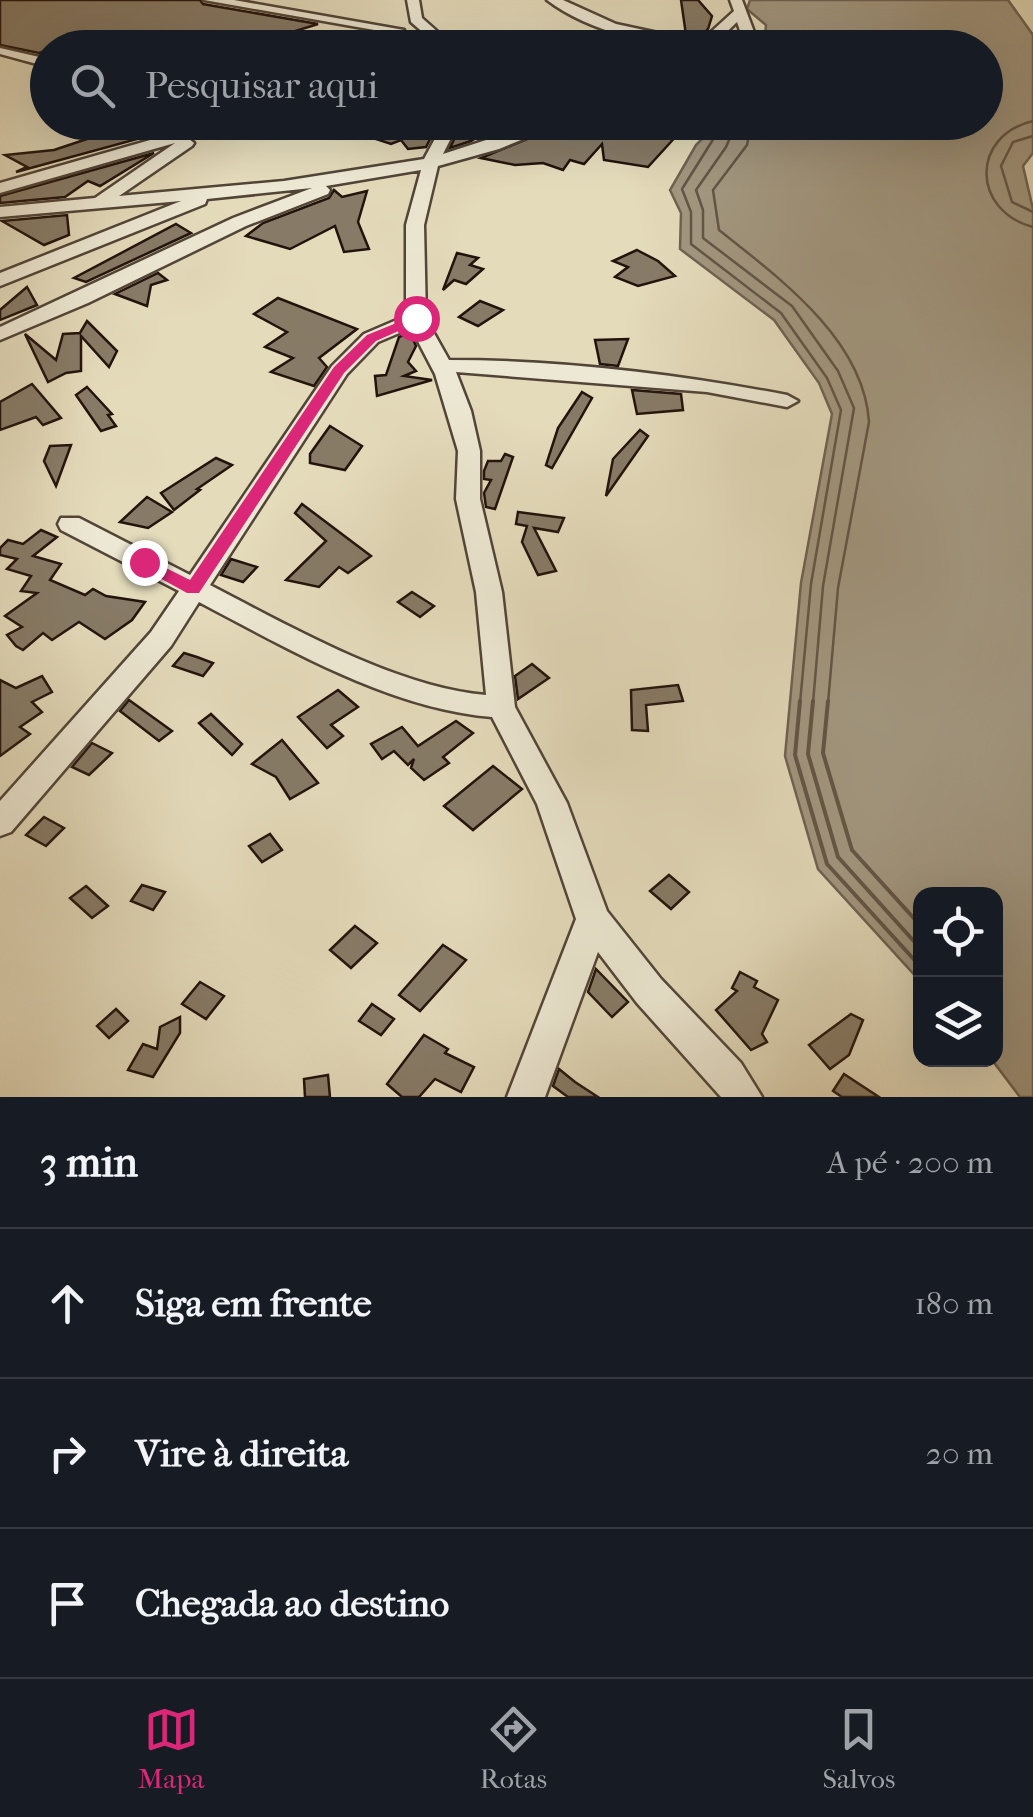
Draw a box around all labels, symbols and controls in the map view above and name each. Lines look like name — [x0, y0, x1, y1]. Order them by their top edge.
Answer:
search box — [30, 30, 1003, 140]
icon: search — [65, 58, 120, 113]
text: Pesquisar aqui — [145, 63, 378, 108]
route start — [394, 296, 440, 342]
route end — [122, 540, 168, 586]
map controls — [913, 887, 1003, 1067]
button: locate — [913, 887, 1003, 977]
button: layers — [913, 977, 1003, 1067]
text: 3 min — [40, 1138, 138, 1187]
text: A pé · 200 m — [827, 1144, 993, 1181]
icon: ahead — [40, 1276, 95, 1331]
text: Siga em frente — [135, 1281, 372, 1326]
text: 180 m — [914, 1285, 993, 1322]
icon: right — [40, 1426, 95, 1481]
text: Vire à direita — [135, 1431, 348, 1476]
text: 20 m — [925, 1435, 993, 1472]
icon: arrive — [40, 1576, 95, 1631]
text: Chegada ao destino — [135, 1581, 449, 1626]
tab: Mapa — [138, 1702, 204, 1795]
tab: Rotas — [480, 1702, 547, 1795]
tab: Salvos — [823, 1702, 895, 1795]

